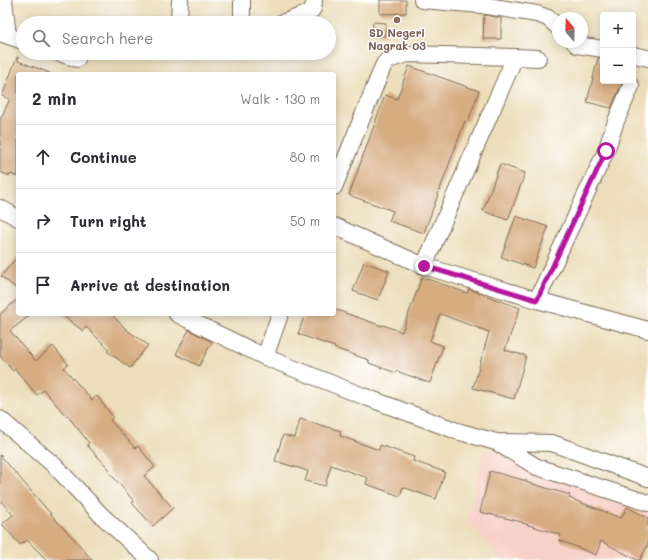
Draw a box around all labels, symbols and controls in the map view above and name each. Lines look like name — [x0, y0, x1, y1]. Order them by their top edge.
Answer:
north arrow — [552, 12, 588, 48]
map controls — [600, 12, 636, 84]
button: + — [600, 12, 636, 48]
marker: SD Negeri Nagrak 03 — [392, 15, 402, 25]
search box — [16, 16, 336, 60]
place label: SD Negeri Nagrak 03 — [368, 25, 426, 53]
icon: search — [30, 27, 52, 49]
text: Search here — [62, 28, 153, 48]
button: − — [600, 48, 636, 84]
text: 2 min — [32, 87, 77, 109]
text: Walk · 130 m — [240, 90, 320, 107]
route start — [597, 142, 615, 160]
icon: ahead — [32, 146, 54, 168]
text: Continue — [70, 147, 137, 167]
text: 80 m — [290, 148, 320, 165]
icon: right — [32, 210, 54, 232]
text: Turn right — [70, 211, 147, 231]
text: 50 m — [290, 212, 320, 229]
route end — [415, 257, 433, 275]
icon: arrive — [32, 274, 54, 296]
text: Arrive at destination — [70, 275, 230, 295]

